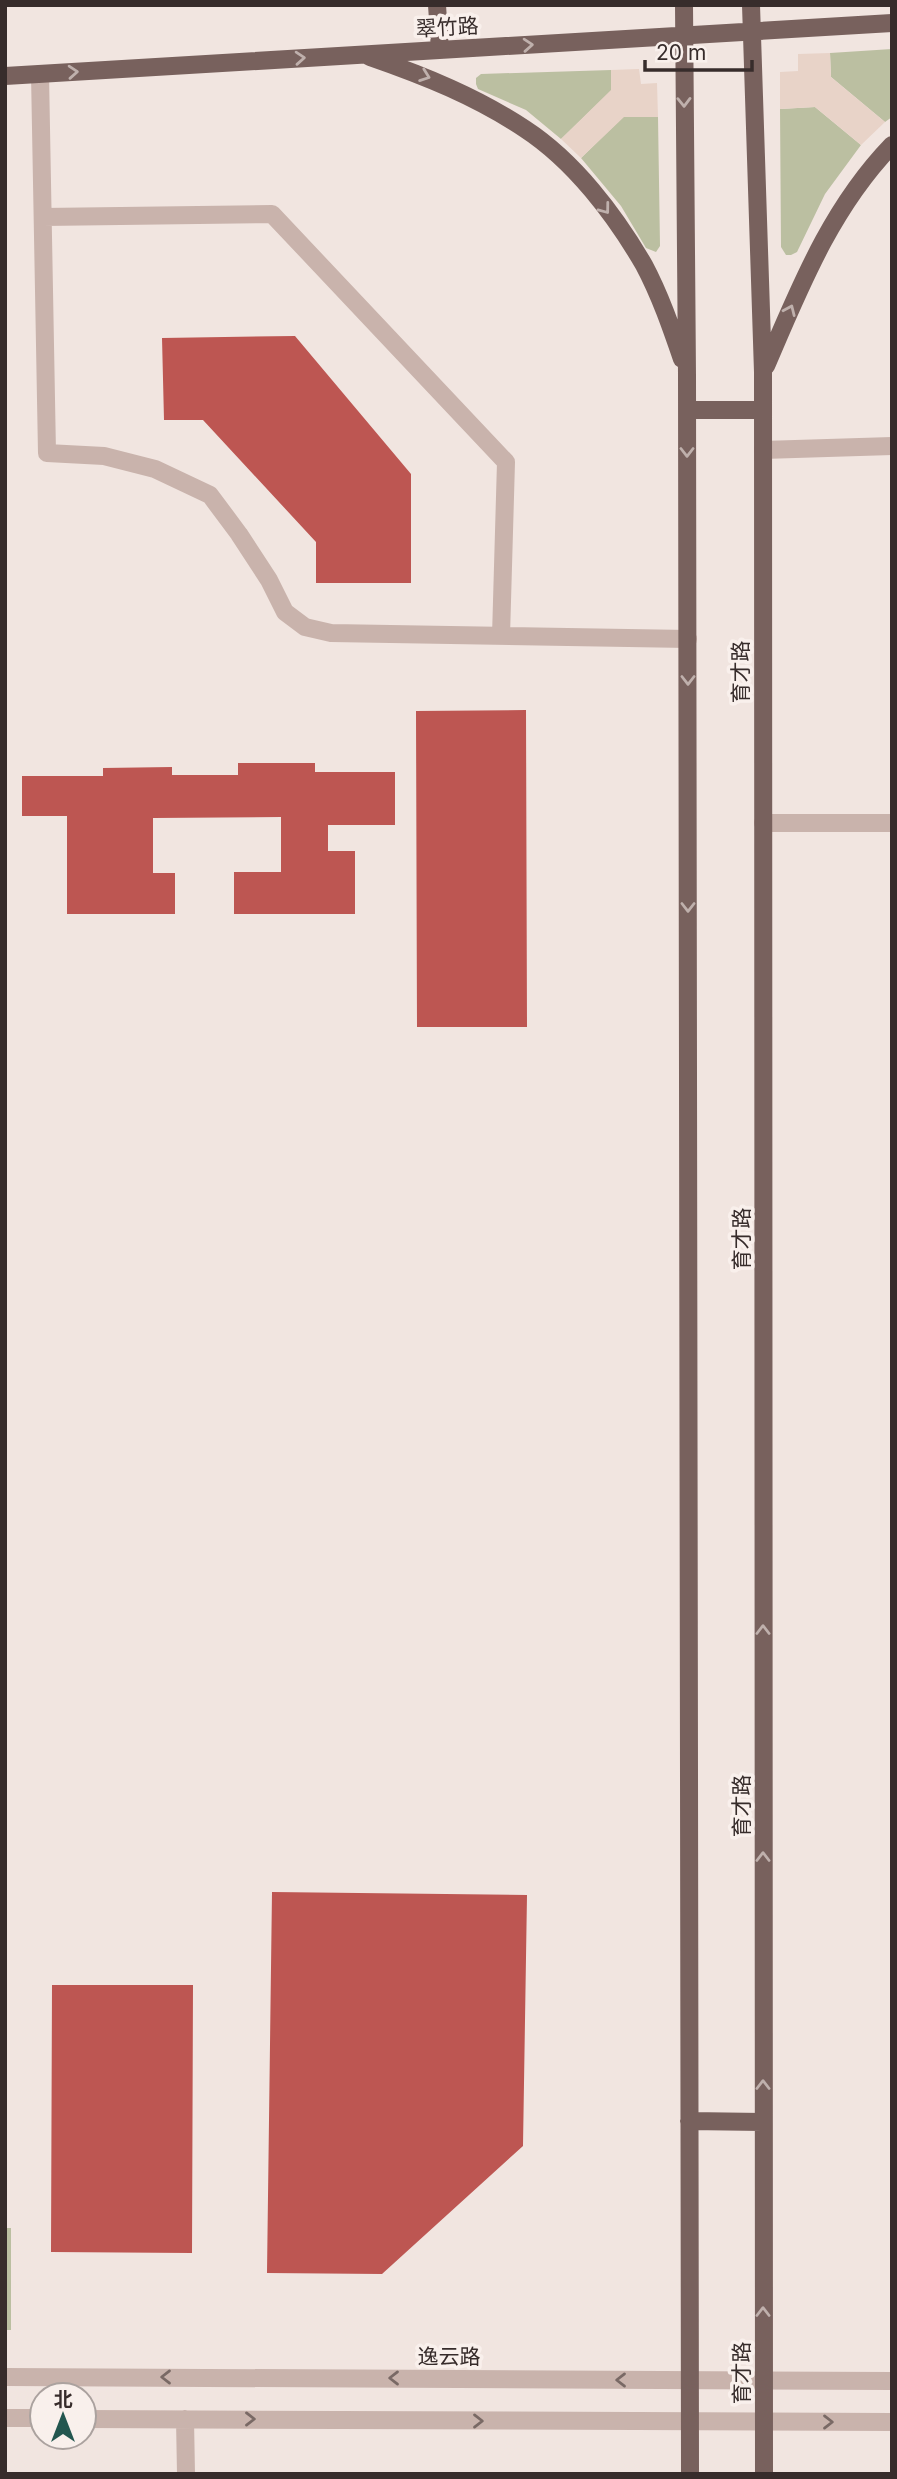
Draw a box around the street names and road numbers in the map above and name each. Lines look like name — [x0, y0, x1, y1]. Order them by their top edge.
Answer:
street label: 翠竹路 — [415, 13, 479, 41]
street label: 育才路 — [728, 641, 753, 704]
street label: 育才路 — [729, 1208, 754, 1271]
street label: 育才路 — [729, 1775, 754, 1838]
street label: 育才路 — [729, 2342, 754, 2405]
street label: 逸云路 — [418, 2344, 481, 2369]

